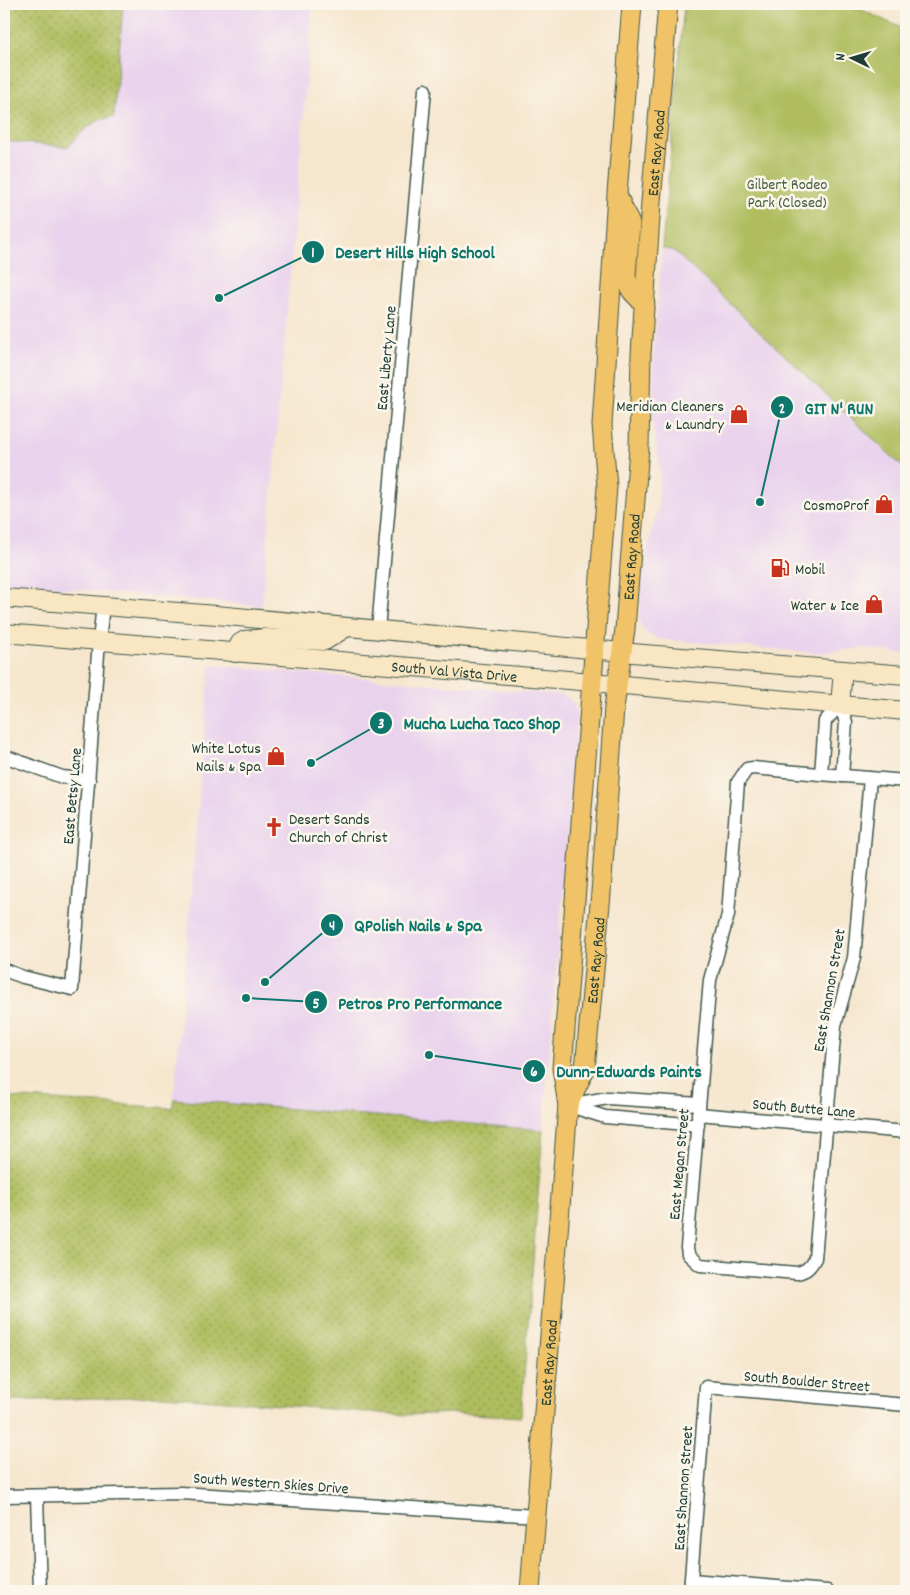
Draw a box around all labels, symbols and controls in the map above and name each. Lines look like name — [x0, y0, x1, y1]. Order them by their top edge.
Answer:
north arrow — [828, 32, 878, 82]
text: N — [831, 53, 851, 61]
street label: East Ray Road — [643, 109, 673, 197]
park label: Gilbert Rodeo Park (Closed) — [747, 174, 827, 215]
callout: Desert Hills High School — [301, 236, 505, 269]
text: Desert Hills High School — [335, 242, 495, 267]
text: 1 — [311, 243, 315, 265]
street label: East Liberty Lane — [371, 305, 404, 412]
callout: GIT N' RUN — [770, 391, 884, 424]
place label: Meridian Cleaners & Laundry — [616, 396, 725, 437]
text: GIT N' RUN — [805, 398, 874, 423]
text: 2 — [779, 399, 785, 421]
shop icon: Meridian Cleaners & Laundry — [728, 403, 750, 425]
shop icon: CosmoProf — [873, 493, 895, 515]
place label: CosmoProf — [803, 495, 869, 518]
street label: East Ray Road — [618, 513, 648, 601]
fuel station icon: Mobil — [769, 557, 791, 579]
place label: Mobil — [795, 559, 825, 582]
shop icon: Water & Ice — [863, 593, 885, 615]
place label: Water & Ice — [791, 595, 859, 618]
street label: South Val Vista Drive — [390, 656, 518, 690]
callout: Mucha Lucha Taco Shop — [369, 706, 571, 739]
text: Mucha Lucha Taco Shop — [403, 713, 561, 738]
text: 3 — [378, 714, 385, 736]
place label: White Lotus Nails & Spa — [192, 738, 261, 779]
shop icon: White Lotus Nails & Spa — [265, 745, 287, 767]
street label: East Betsy Lane — [58, 747, 89, 846]
place label: Desert Sands Church of Christ — [289, 809, 388, 850]
church icon: Desert Sands Church of Christ — [263, 816, 285, 838]
callout: QPolish Nails & Spa — [319, 908, 492, 941]
text: QPolish Nails & Spa — [354, 915, 482, 940]
text: 4 — [329, 916, 335, 938]
street label: East Ray Road — [582, 916, 613, 1005]
street label: East Shannon Street — [808, 927, 853, 1054]
callout: Petros Pro Performance — [303, 986, 513, 1019]
text: Petros Pro Performance — [338, 993, 502, 1018]
text: 5 — [313, 994, 320, 1016]
callout: Dunn-Edwards Paints — [521, 1055, 712, 1088]
text: Dunn-Edwards Paints — [556, 1061, 702, 1086]
text: 6 — [530, 1062, 538, 1084]
street label: South Butte Lane — [751, 1094, 856, 1125]
street label: East Megan Street — [664, 1107, 697, 1221]
street label: East Ray Road — [536, 1319, 565, 1407]
street label: South Boulder Street — [743, 1366, 871, 1399]
street label: East Shannon Street — [669, 1425, 700, 1551]
street label: South Western Skies Drive — [192, 1468, 349, 1501]

